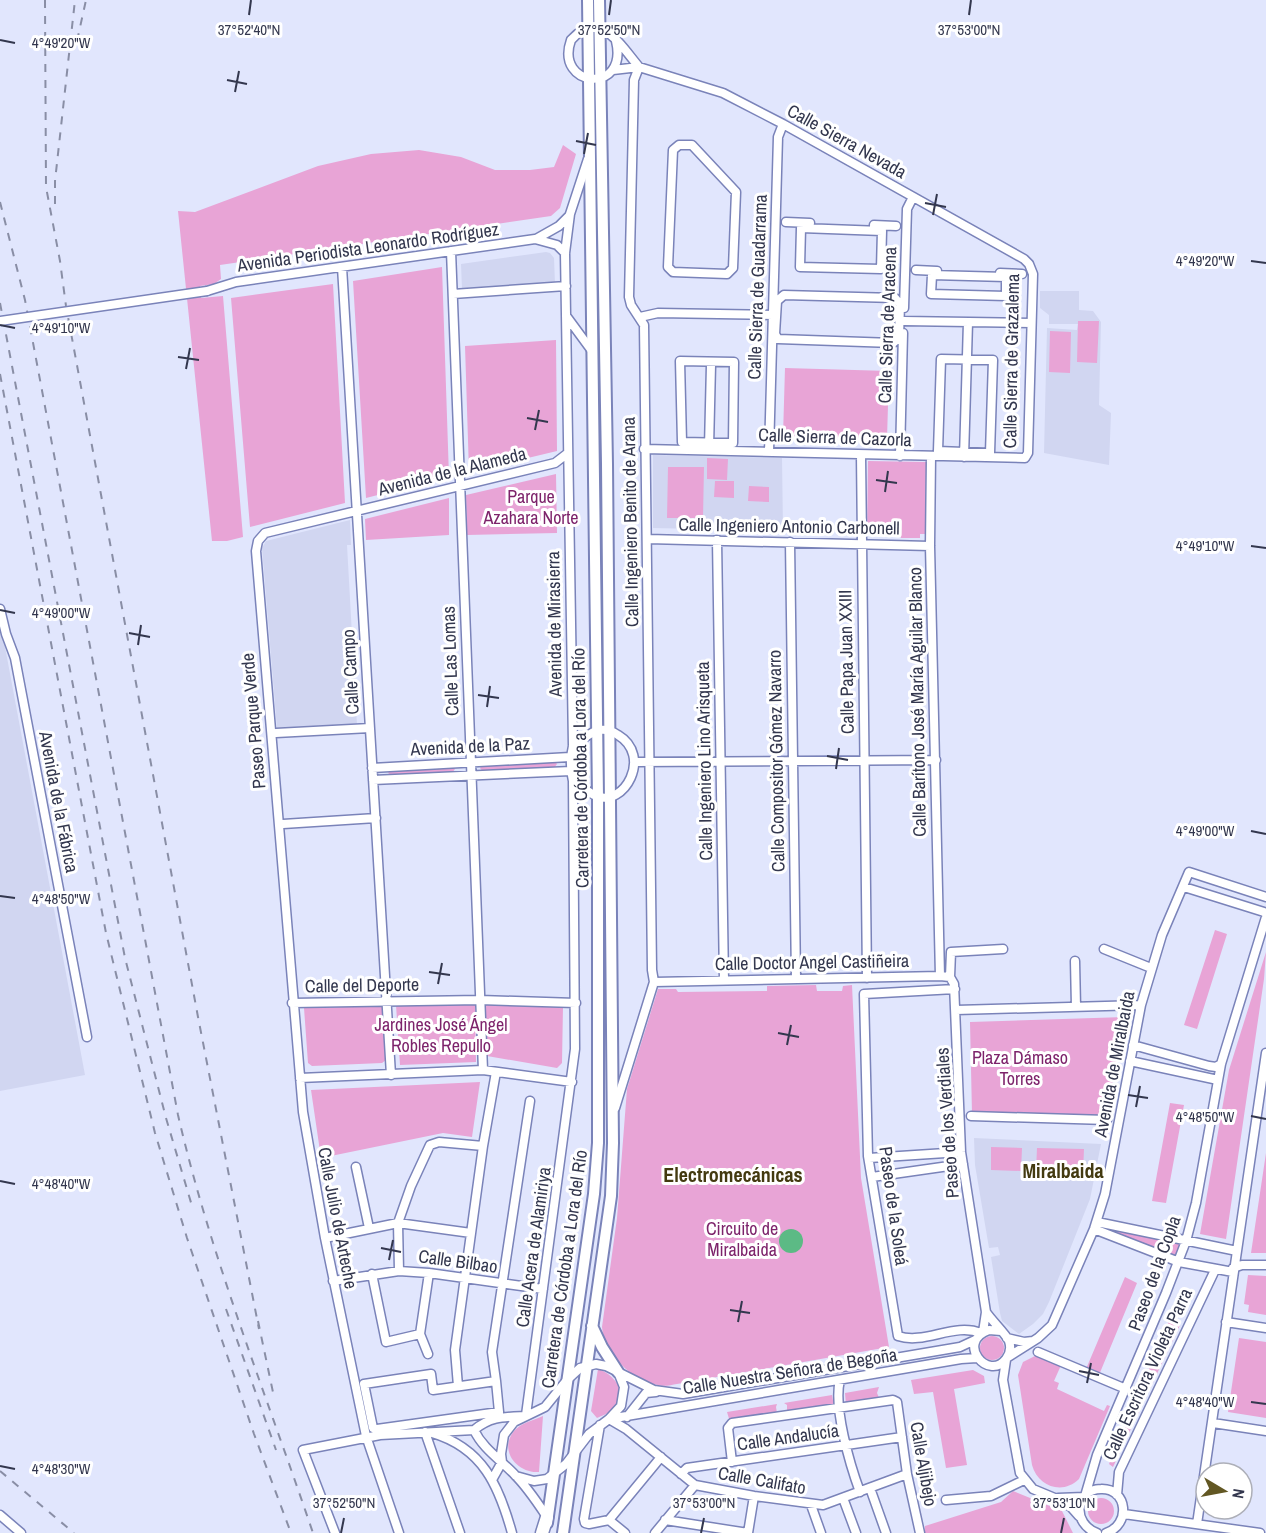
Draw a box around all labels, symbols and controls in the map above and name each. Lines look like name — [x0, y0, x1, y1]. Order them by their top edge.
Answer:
text: 37°52'40"N — [218, 19, 280, 40]
text: 37°52'50"N — [578, 19, 640, 40]
text: 37°53'00"N — [938, 19, 1000, 40]
text: 4°49'20"W — [32, 32, 91, 53]
street label: Calle Sierra Nevada — [783, 98, 911, 184]
street label: Calle Sierra de Guadarrama — [741, 194, 773, 380]
street label: Avenida Periodista Leonardo Rodríguez — [235, 216, 500, 278]
street label: Calle Sierra de Aracena — [872, 246, 902, 404]
text: 4°49'20"W — [1176, 250, 1235, 271]
street label: Calle Sierra de Grazalema — [997, 273, 1025, 449]
text: 4°49'10"W — [32, 317, 91, 338]
street label: Calle Ingeniero Benito de Arana — [616, 417, 644, 627]
street label: Calle Sierra de Cazorla — [758, 422, 912, 452]
street label: Avenida de la Alameda — [374, 441, 529, 502]
park label: Parque Azahara Norte — [482, 484, 579, 530]
street label: Calle Ingeniero Antonio Carbonell — [678, 512, 900, 540]
text: 4°49'10"W — [1176, 535, 1235, 556]
street label: Avenida de Mirasierra — [540, 551, 568, 698]
street label: Calle Barítono José María Aguilar Blanco — [902, 567, 932, 837]
street label: Calle Papa Juan XXIII — [832, 590, 860, 734]
text: 4°49'00"W — [32, 602, 91, 623]
street label: Calle Las Lomas — [436, 606, 464, 716]
street label: Calle Campo — [335, 629, 365, 715]
street label: Carretera de Córdoba a Lora del Río — [565, 648, 595, 888]
street label: Calle Compositor Gómez Navarro — [762, 650, 790, 872]
street label: Paseo Parque Verde — [235, 652, 271, 790]
street label: Calle Ingeniero Lino Arisqueta — [690, 661, 718, 861]
street label: Avenida de la Fábrica — [33, 728, 85, 875]
street label: Avenida de la Paz — [409, 730, 530, 762]
text: 4°49'00"W — [1176, 820, 1235, 841]
text: 4°48'50"W — [32, 888, 91, 909]
street label: Calle Doctor Angel Castiñeira — [715, 948, 909, 976]
street label: Calle del Deporte — [305, 972, 419, 998]
street label: Avenida de Miralbaida — [1087, 989, 1140, 1140]
park label: Jardines José Ángel Robles Repullo — [375, 1012, 507, 1058]
park label: Plaza Dámaso Torres — [972, 1045, 1068, 1091]
street label: Paseo de los Verdiales — [929, 1047, 965, 1199]
text: 4°48'50"W — [1176, 1106, 1235, 1127]
street label: Calle Julio de Arteche — [312, 1145, 364, 1291]
street label: Paseo de la Soleá — [873, 1145, 915, 1267]
street label: Carretera de Córdoba a Lora del Río — [535, 1148, 593, 1390]
district label: Miralbaida — [1022, 1157, 1104, 1184]
district label: Electromecánicas — [663, 1161, 803, 1188]
street label: Calle Acera de Alamiriya — [509, 1165, 557, 1329]
text: 4°48'40"W — [32, 1173, 91, 1194]
street label: Paseo de la Copla — [1122, 1212, 1186, 1334]
park label: Circuito de Miralbaida — [706, 1216, 778, 1262]
street label: Calle Bilbao — [417, 1243, 499, 1279]
street label: Calle Escritora Violeta Parra — [1096, 1284, 1198, 1464]
street label: Calle Nuestra Señora de Begoña — [681, 1342, 899, 1400]
text: 4°48'40"W — [1176, 1391, 1235, 1412]
street label: Calle Andalucía — [735, 1417, 841, 1457]
street label: Calle Aljibejo — [904, 1420, 944, 1508]
text: 4°48'30"W — [32, 1458, 91, 1479]
street label: Calle Califato — [716, 1460, 808, 1500]
north arrow — [1194, 1461, 1254, 1521]
text: N — [1227, 1487, 1250, 1500]
text: 37°52'50"N — [313, 1492, 375, 1513]
text: 37°53'00"N — [673, 1492, 735, 1513]
text: 37°53'10"N — [1033, 1492, 1095, 1513]

